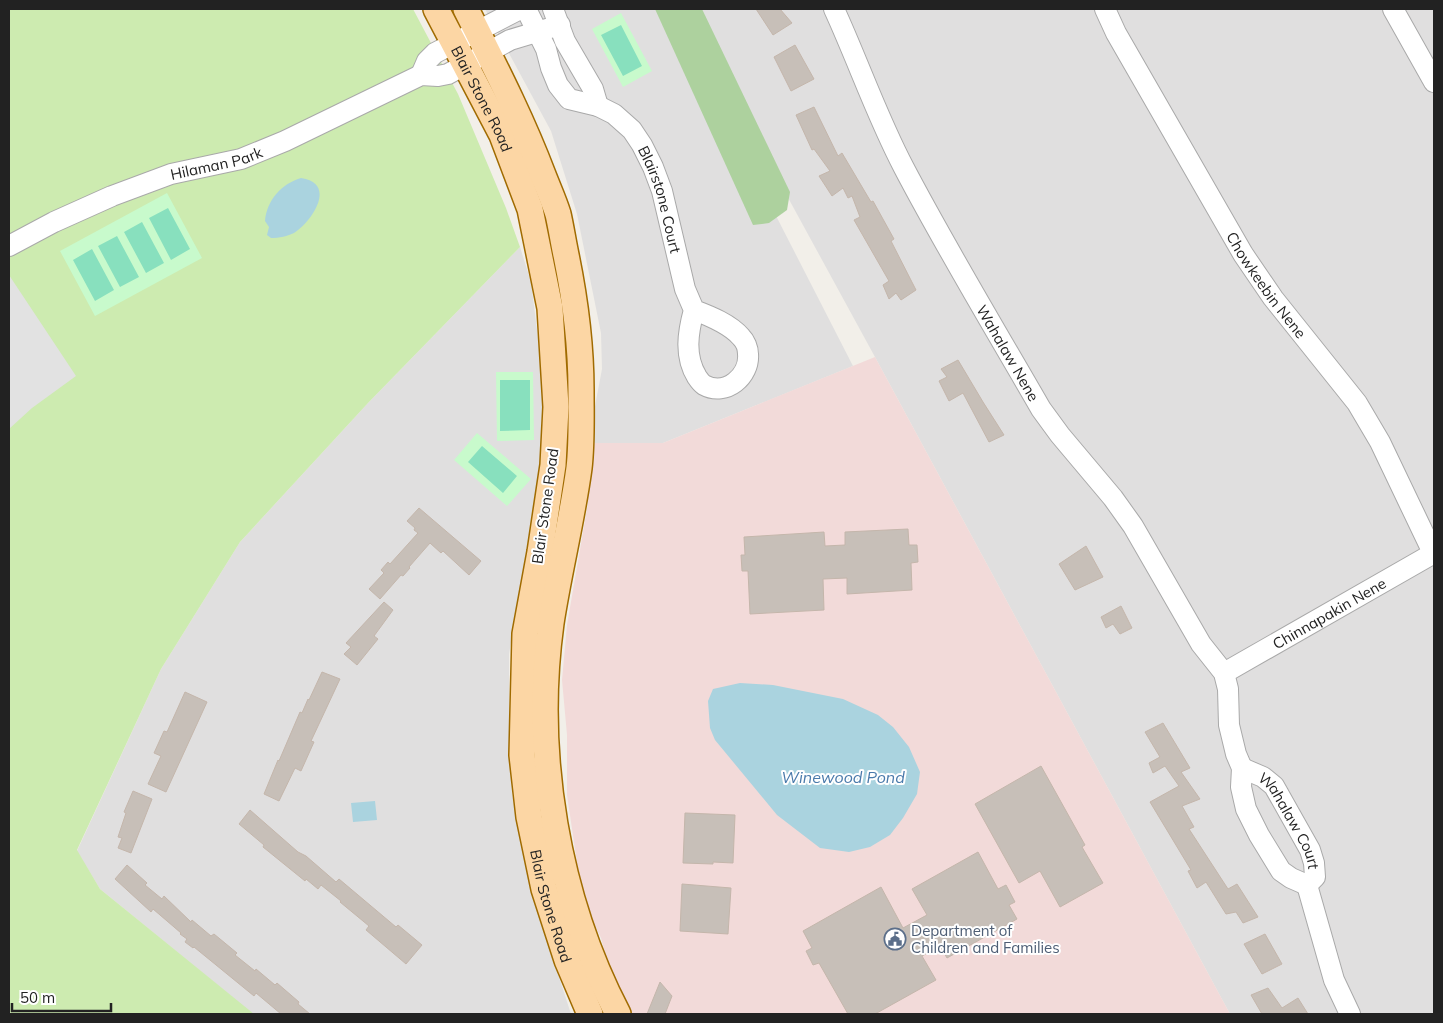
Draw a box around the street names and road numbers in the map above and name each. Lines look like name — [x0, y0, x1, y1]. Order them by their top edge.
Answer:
street label: Blair Stone Road — [447, 42, 517, 154]
street label: Hilaman Park — [168, 142, 265, 183]
street label: Blairstone Court — [634, 142, 686, 255]
street label: Chowkeebin Nene — [1223, 228, 1311, 342]
street label: Wahalaw Nene — [973, 301, 1044, 404]
street label: Blair Stone Road — [527, 447, 563, 565]
street label: Chinnapakin Nene — [1269, 573, 1389, 653]
street label: Wahalaw Court — [1255, 768, 1324, 870]
street label: Blair Stone Road — [527, 848, 577, 965]

